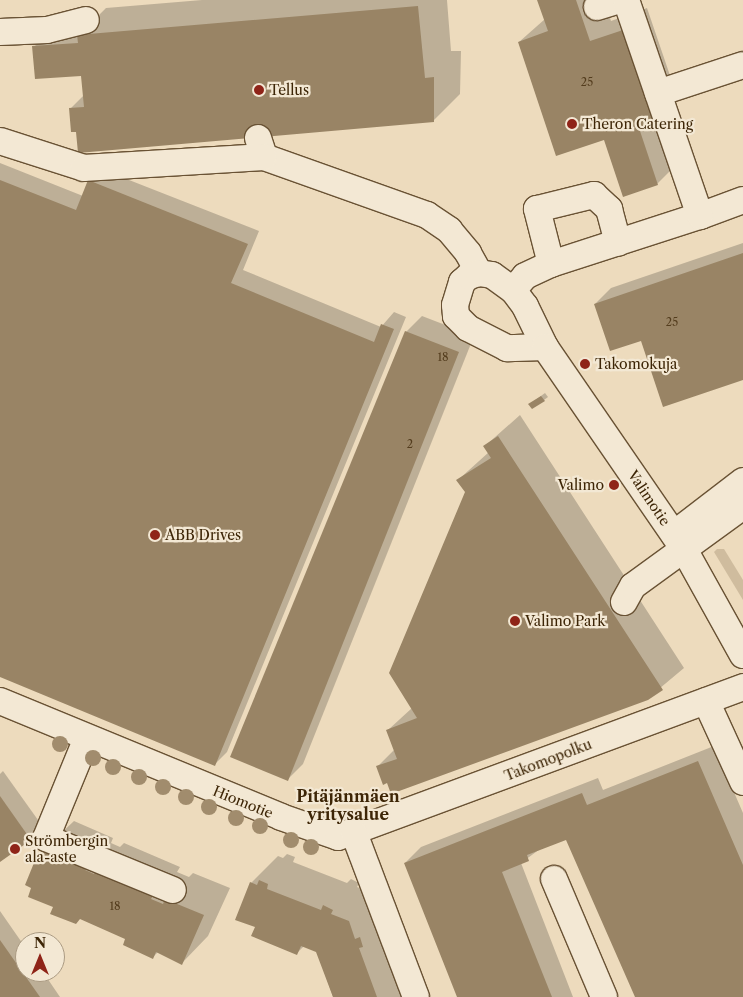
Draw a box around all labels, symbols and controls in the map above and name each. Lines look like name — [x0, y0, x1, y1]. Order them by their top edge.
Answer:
house number: 25 — [581, 75, 593, 89]
place label: Tellus — [269, 82, 309, 98]
marker: Tellus — [253, 84, 265, 96]
place label: Theron Catering — [582, 116, 693, 132]
marker: Theron Catering — [566, 118, 578, 130]
house number: 25 — [666, 315, 678, 329]
house number: 18 — [437, 350, 449, 364]
place label: Takomokuja — [595, 356, 677, 372]
marker: Takomokuja — [579, 358, 591, 370]
house number: 2 — [407, 437, 413, 451]
street label: Valimotie — [624, 467, 674, 529]
place label: Valimo — [558, 477, 604, 493]
marker: Valimo — [608, 479, 620, 491]
place label: ABB Drives — [165, 527, 241, 543]
marker: ABB Drives — [149, 529, 161, 541]
place label: Valimo Park — [525, 613, 605, 629]
marker: Valimo Park — [509, 615, 521, 627]
street label: Takomopolku — [502, 736, 594, 784]
street label: Hiomotie — [210, 782, 276, 822]
district label: Pitäjänmäen yritysalue — [296, 786, 400, 824]
place label: Strömbergin ala-aste — [25, 833, 108, 866]
marker: Strömbergin ala-aste — [9, 843, 21, 855]
house number: 18 — [109, 899, 121, 913]
north arrow — [15, 932, 65, 982]
text: N — [34, 934, 46, 952]

